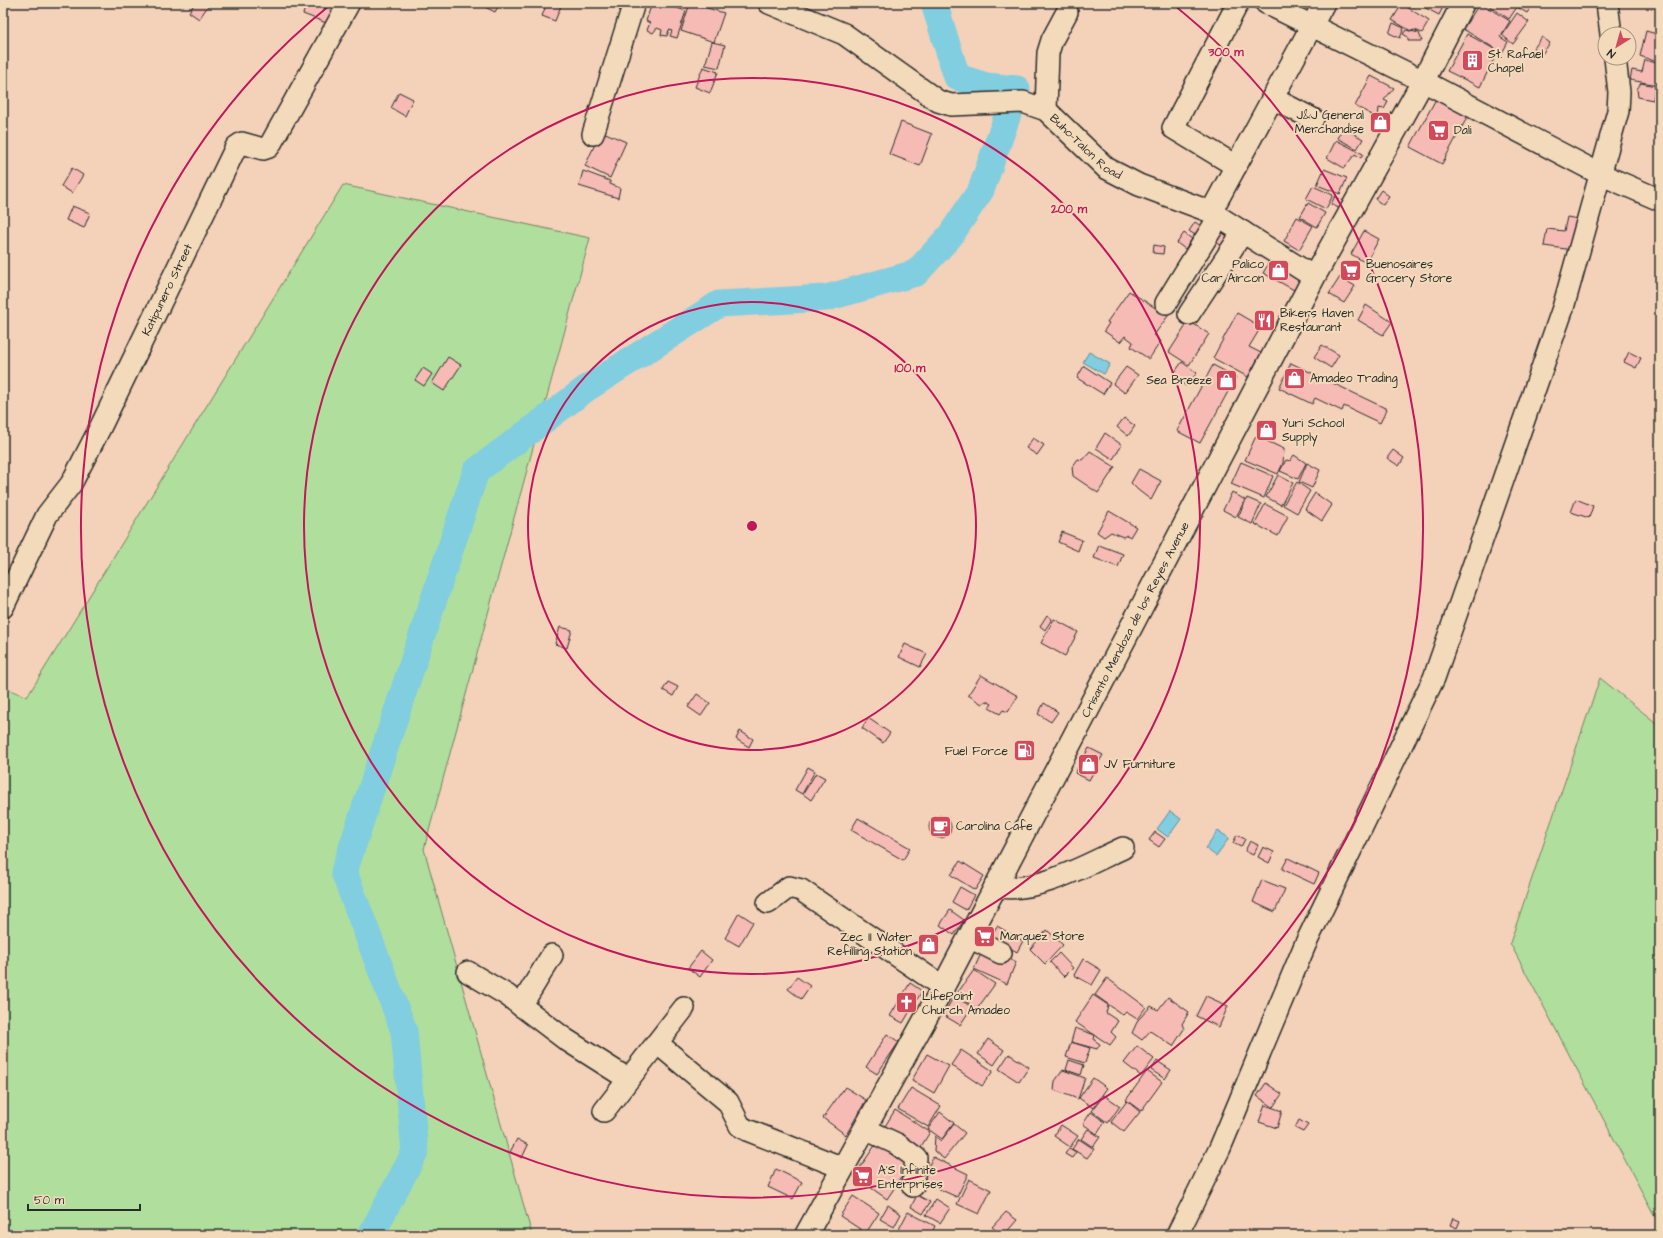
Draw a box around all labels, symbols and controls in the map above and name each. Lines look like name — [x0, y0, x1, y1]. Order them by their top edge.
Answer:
north arrow — [1597, 26, 1637, 66]
text: 300 m — [1207, 44, 1244, 61]
text: N — [1604, 45, 1619, 62]
place label: St. Rafael Chapel — [1488, 46, 1543, 77]
building icon: St. Rafael Chapel — [1460, 48, 1486, 74]
place label: J&J General Merchandise — [1295, 107, 1365, 138]
shop icon: J&J General Merchandise — [1367, 109, 1393, 135]
street label: Buho-Talon Road — [1046, 110, 1125, 184]
supermarket icon: Dali — [1426, 117, 1452, 143]
place label: Dali — [1454, 122, 1472, 139]
text: 200 m — [1050, 201, 1088, 218]
street label: Katipunero Street — [138, 241, 197, 339]
place label: Palico Car Aircon — [1202, 256, 1264, 287]
place label: Buenosaires Grocery Store — [1366, 256, 1453, 288]
shop icon: Palico Car Aircon — [1266, 258, 1292, 284]
supermarket icon: Buenosaires Grocery Store — [1338, 258, 1364, 284]
place label: Bikers Haven Restaurant — [1280, 305, 1354, 336]
restaurant icon: Bikers Haven Restaurant — [1251, 307, 1277, 333]
text: 100 m — [895, 360, 926, 377]
shop icon: Amadeo Trading — [1281, 365, 1307, 391]
shop icon: Sea Breeze — [1214, 367, 1240, 393]
place label: Amadeo Trading — [1310, 370, 1398, 388]
place label: Sea Breeze — [1146, 372, 1213, 389]
place label: Yuri School Supply — [1282, 415, 1344, 447]
shop icon: Yuri School Supply — [1254, 417, 1280, 443]
street label: Crisanto Mendoza de los Reyes Avenue — [1077, 518, 1194, 721]
centre of rings — [745, 519, 759, 533]
fuel station icon: Fuel Force — [1011, 738, 1037, 764]
place label: Fuel Force — [945, 743, 1009, 760]
shop icon: JV Furniture — [1076, 751, 1102, 777]
place label: JV Furniture — [1104, 756, 1176, 773]
cafe icon: Carolina Cafe — [927, 813, 953, 839]
place label: Carolina Cafe — [956, 818, 1033, 835]
supermarket icon: Marquez Store — [971, 923, 997, 949]
place label: Marquez Store — [1000, 928, 1085, 945]
place label: Zec II Water Refilling Station — [827, 929, 912, 961]
shop icon: Zec II Water Refilling Station — [915, 931, 941, 957]
place label: LifePoint Church Amadeo — [922, 988, 1010, 1019]
church icon: LifePoint Church Amadeo — [893, 990, 919, 1016]
place label: A'S Infinite Enterprises — [878, 1162, 943, 1193]
supermarket icon: A'S Infinite Enterprises — [849, 1164, 875, 1190]
scale bar — [28, 1186, 140, 1212]
text: 50 m — [34, 1192, 65, 1209]

